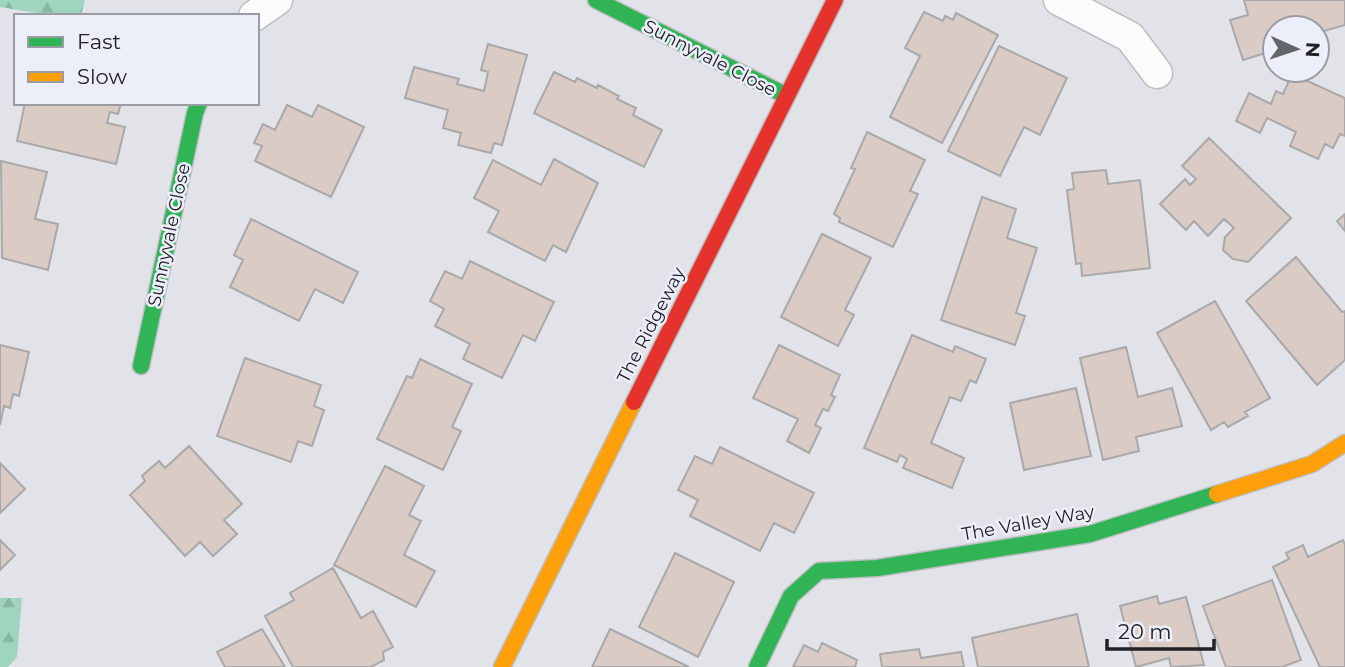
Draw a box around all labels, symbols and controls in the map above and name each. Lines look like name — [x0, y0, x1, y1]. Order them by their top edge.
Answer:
legend — [14, 14, 259, 105]
north arrow — [1261, 14, 1331, 84]
street label: Sunnyvale Close — [640, 15, 780, 101]
text: Fast — [77, 29, 121, 54]
text: N — [1301, 42, 1324, 58]
text: Slow — [77, 64, 127, 89]
street label: Sunnyvale Close — [143, 161, 195, 309]
street label: The Ridgeway — [612, 263, 690, 386]
street label: The Valley Way — [960, 500, 1096, 545]
scale bar — [1107, 608, 1214, 652]
text: 20 m — [1118, 619, 1172, 644]

